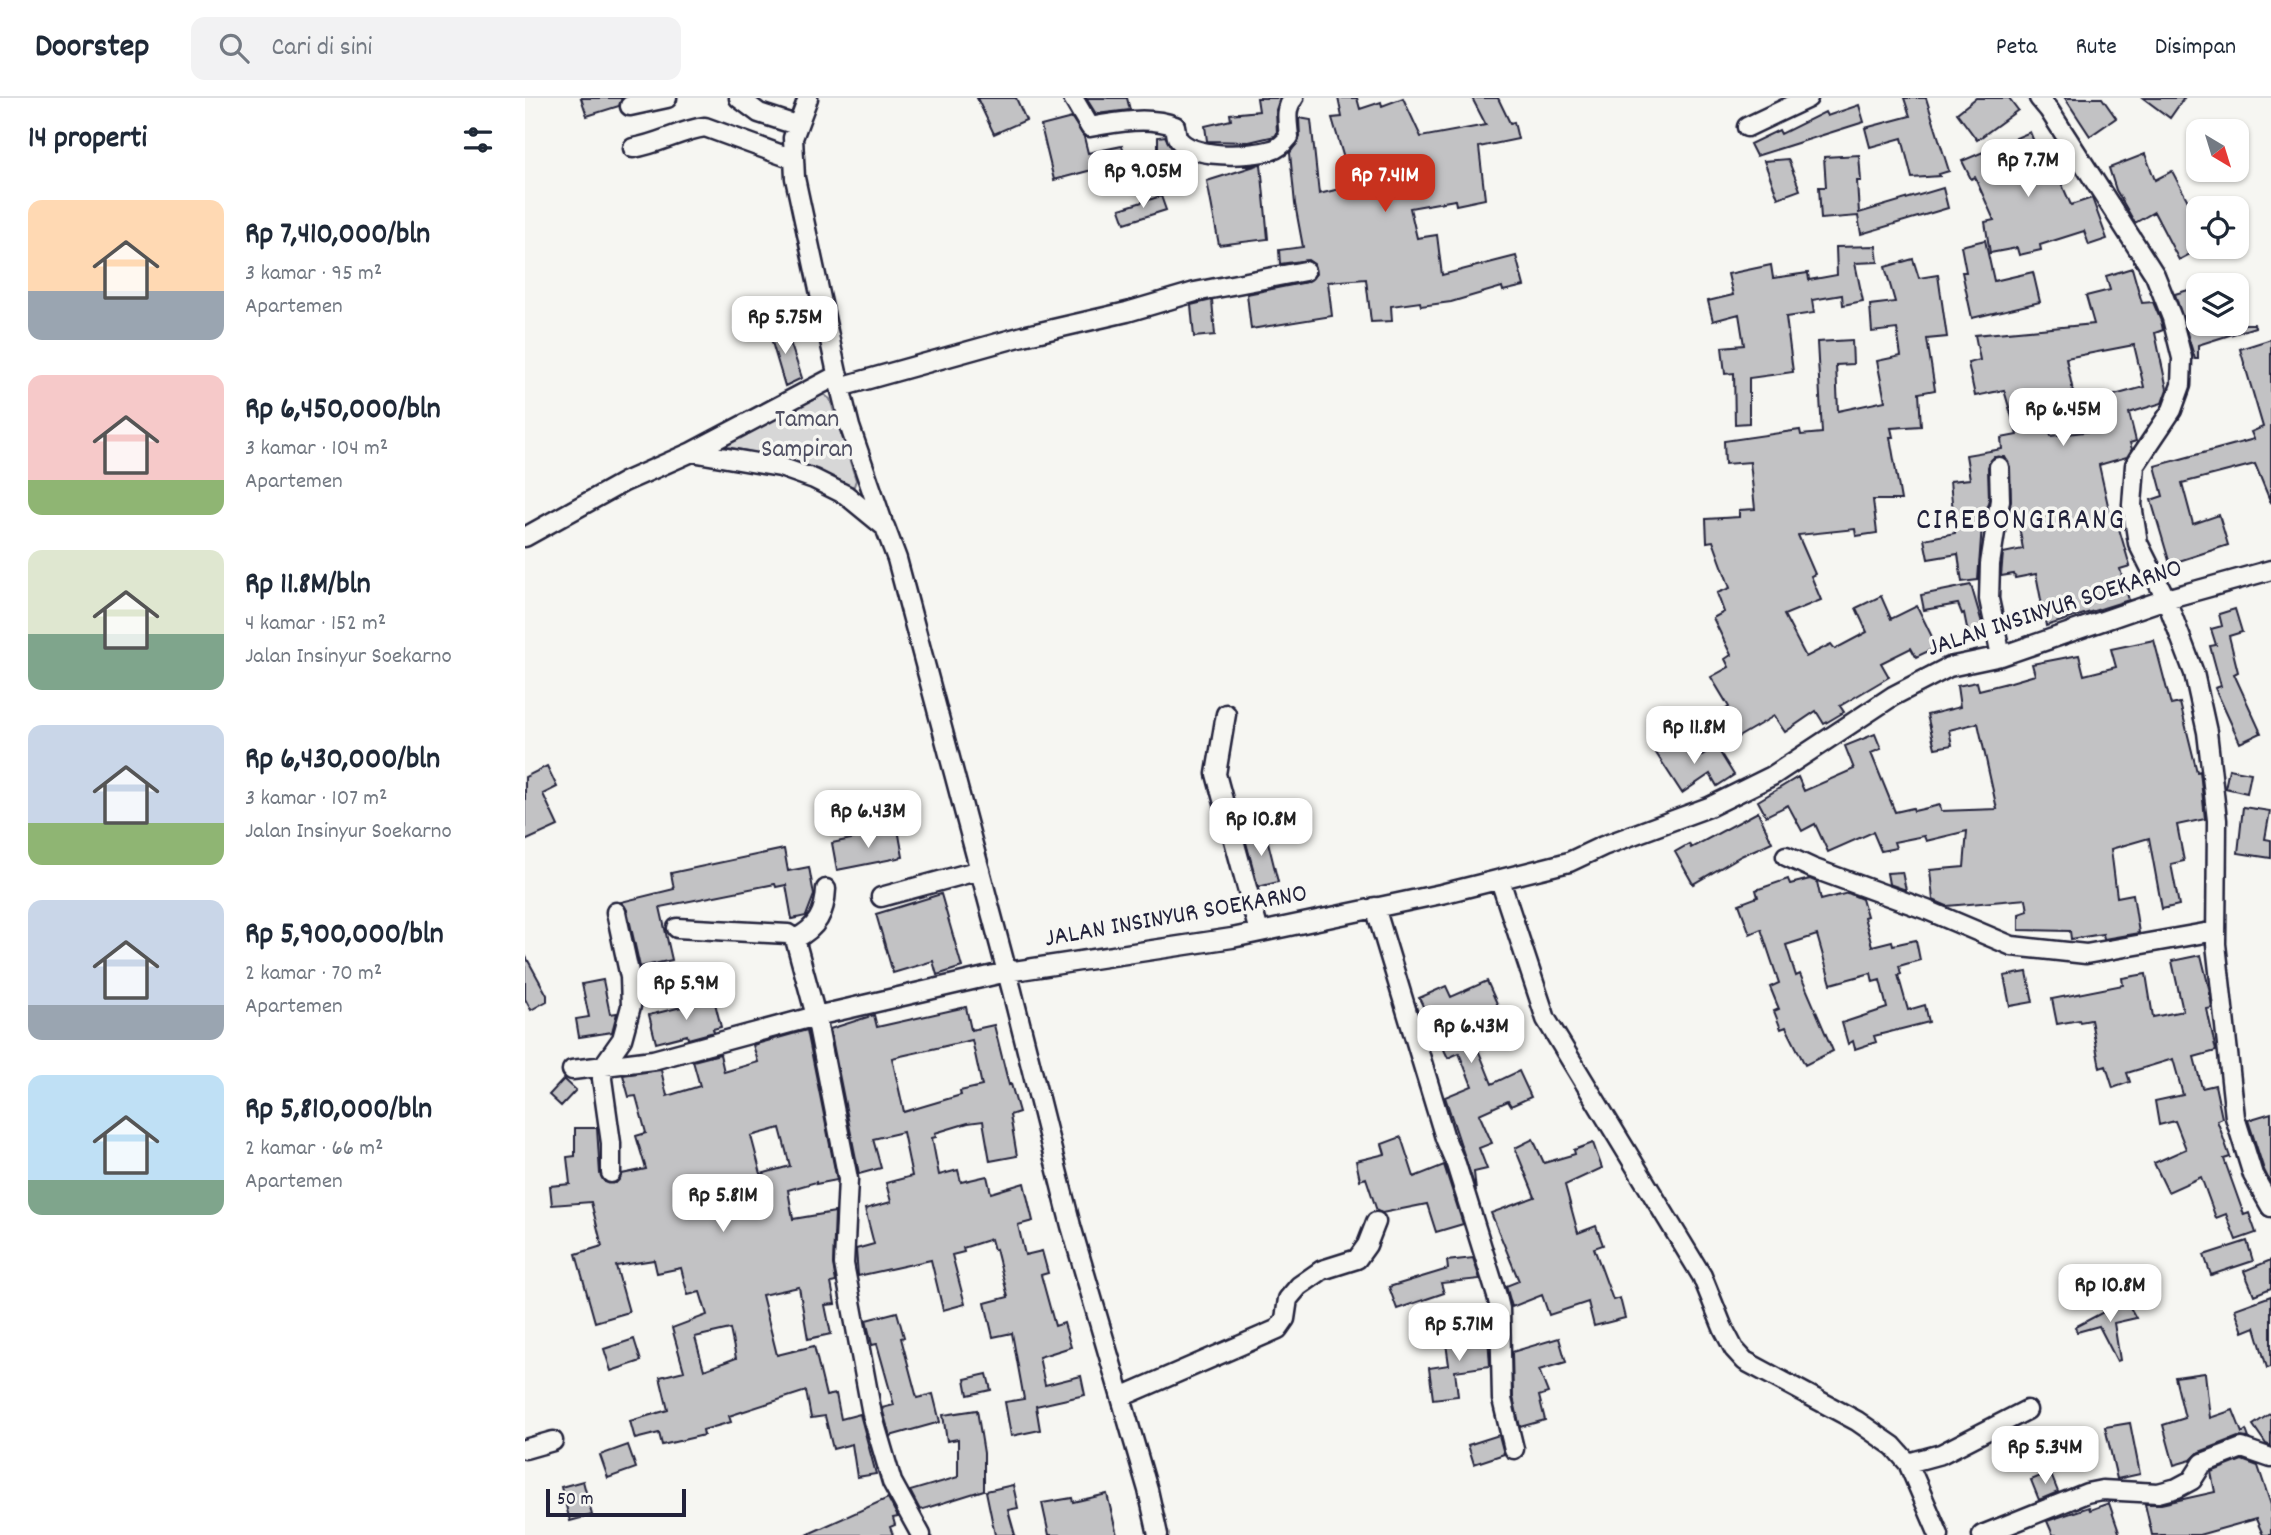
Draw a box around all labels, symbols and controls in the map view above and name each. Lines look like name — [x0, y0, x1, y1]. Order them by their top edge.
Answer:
search box — [191, 17, 681, 80]
text: Doorstep — [35, 25, 149, 72]
icon: search — [215, 29, 253, 67]
text: Cari di sini — [271, 30, 372, 67]
text: Peta — [1996, 31, 2037, 65]
text: Rute — [2075, 31, 2117, 65]
text: Disimpan — [2155, 31, 2236, 65]
text: 14 properti — [28, 119, 147, 162]
north arrow — [2186, 119, 2249, 182]
map controls — [2186, 119, 2249, 336]
icon: filters — [459, 121, 497, 159]
pin: Rp 7.7M — [1963, 140, 2093, 199]
text: Rp 7.7M — [1997, 145, 2059, 178]
pin: Rp 9.05M — [1071, 150, 1215, 210]
pin: Rp 7.41M — [1313, 155, 1457, 214]
text: Rp 9.05M — [1104, 156, 1182, 189]
text: Rp 7.41M — [1351, 160, 1419, 193]
button: locate — [2186, 196, 2249, 259]
text: Rp 7,410,000/bln — [245, 215, 430, 258]
icon: home — [84, 228, 168, 312]
text: 3 kamar · 95 m² — [245, 258, 382, 291]
button: layers — [2186, 273, 2249, 336]
text: Apartemen — [245, 291, 343, 324]
pin: Rp 5.75M — [713, 296, 857, 356]
text: Rp 5.75M — [748, 302, 822, 335]
pin: Rp 6.45M — [1991, 388, 2135, 448]
text: Rp 6,450,000/bln — [245, 390, 441, 433]
text: Rp 6.45M — [2025, 394, 2101, 427]
park label: Taman Sampiran — [761, 402, 853, 469]
icon: home — [84, 403, 168, 487]
text: 3 kamar · 104 m² — [245, 433, 388, 466]
text: Apartemen — [245, 466, 343, 499]
district label: CIREBONGIRANG — [1916, 501, 2126, 544]
street label: JALAN INSINYUR SOEKARNO — [1923, 550, 2187, 668]
text: Rp 11.8M/bln — [245, 565, 371, 608]
icon: home — [84, 578, 168, 662]
text: 4 kamar · 152 m² — [245, 608, 386, 641]
text: Jalan Insinyur Soekarno — [245, 641, 452, 674]
pin: Rp 11.8M — [1622, 706, 1766, 766]
text: Rp 11.8M — [1662, 712, 1726, 745]
text: Rp 6,430,000/bln — [245, 740, 440, 783]
icon: home — [84, 753, 168, 837]
text: 3 kamar · 107 m² — [245, 783, 387, 816]
pin: Rp 6.43M — [796, 790, 940, 850]
text: Rp 6.43M — [830, 796, 906, 829]
pin: Rp 10.8M — [1189, 798, 1333, 858]
text: Rp 10.8M — [1225, 804, 1297, 837]
text: Jalan Insinyur Soekarno — [245, 816, 452, 849]
street label: JALAN INSINYUR SOEKARNO — [1042, 876, 1310, 958]
text: Rp 5,900,000/bln — [245, 915, 444, 958]
icon: home — [84, 928, 168, 1012]
text: 2 kamar · 70 m² — [245, 958, 382, 991]
pin: Rp 5.9M — [621, 962, 751, 1022]
text: Rp 5.9M — [653, 968, 719, 1001]
text: Apartemen — [245, 991, 343, 1024]
pin: Rp 6.43M — [1399, 1006, 1543, 1065]
text: Rp 6.43M — [1433, 1011, 1509, 1044]
text: Rp 5,810,000/bln — [245, 1090, 432, 1133]
icon: home — [84, 1103, 168, 1187]
text: 2 kamar · 66 m² — [245, 1133, 383, 1166]
text: Apartemen — [245, 1166, 343, 1199]
pin: Rp 5.81M — [651, 1174, 795, 1234]
text: Rp 5.81M — [688, 1180, 758, 1213]
pin: Rp 10.8M — [2038, 1264, 2182, 1324]
text: Rp 10.8M — [2074, 1270, 2146, 1303]
pin: Rp 5.71M — [1387, 1304, 1531, 1363]
text: Rp 5.71M — [1425, 1309, 1493, 1342]
pin: Rp 5.34M — [1973, 1426, 2117, 1486]
text: Rp 5.34M — [2008, 1432, 2082, 1465]
scale bar — [546, 1486, 686, 1518]
text: 50 m — [557, 1487, 594, 1514]

